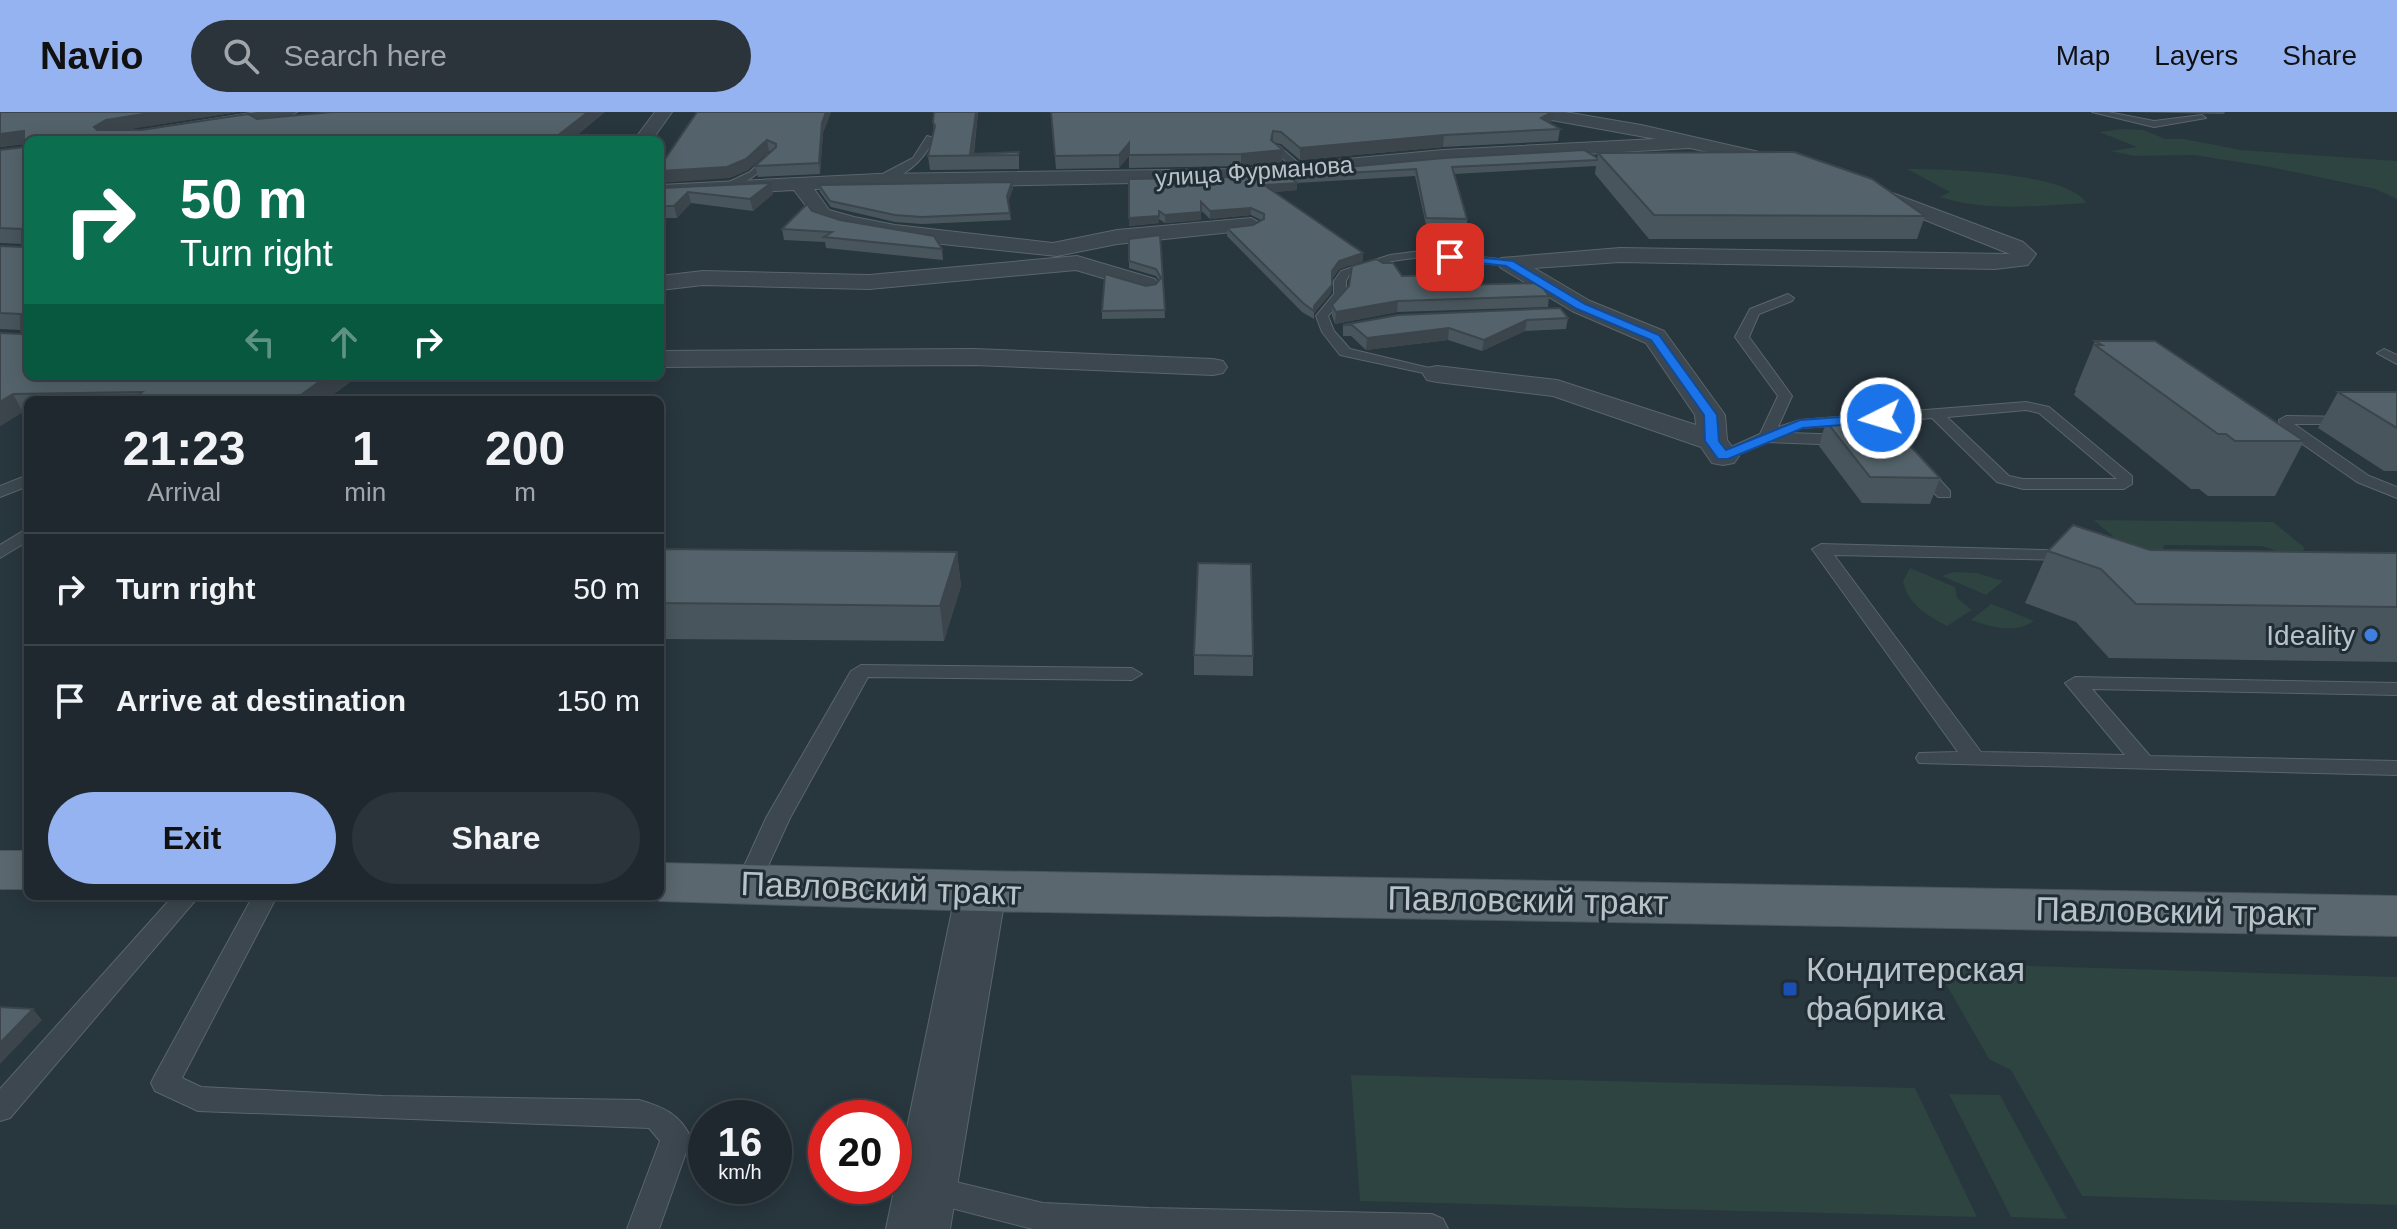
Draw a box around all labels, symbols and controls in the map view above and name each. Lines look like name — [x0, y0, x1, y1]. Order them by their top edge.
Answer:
search box — [191, 20, 751, 92]
icon: search — [219, 34, 263, 78]
text: Navio — [40, 35, 143, 77]
text: Search here — [283, 39, 447, 72]
text: Map — [2056, 40, 2110, 71]
text: Layers — [2154, 40, 2238, 71]
text: Share — [2282, 40, 2357, 71]
street label: улица Фурманова — [1154, 151, 1354, 191]
text: 50 m — [180, 167, 308, 230]
icon: right — [48, 168, 152, 272]
pin — [1416, 223, 1484, 291]
text: Turn right — [180, 233, 333, 274]
icon: arrive — [1428, 235, 1472, 279]
icon: left — [238, 320, 282, 364]
icon: ahead — [322, 320, 366, 364]
icon: right — [406, 320, 450, 364]
position arrow — [1839, 376, 1923, 460]
text: 21:23 — [123, 422, 246, 475]
text: 1 — [352, 422, 379, 475]
text: 200 — [485, 422, 565, 475]
text: Arrival — [147, 477, 221, 507]
text: min — [344, 477, 386, 507]
text: m — [514, 477, 536, 507]
icon: right — [48, 567, 92, 611]
text: Turn right — [116, 572, 255, 605]
text: 50 m — [573, 572, 640, 605]
place label: Ideality — [2266, 620, 2355, 651]
marker: Ideality — [2362, 626, 2380, 644]
icon: arrive — [48, 679, 92, 723]
text: Arrive at destination — [116, 684, 406, 717]
text: 150 m — [557, 684, 640, 717]
button: Exit — [48, 792, 336, 884]
button: Share — [352, 792, 640, 884]
street label: Павловский тракт — [740, 864, 1022, 912]
street label: Павловский тракт — [1387, 879, 1669, 921]
street label: Павловский тракт — [2035, 890, 2317, 932]
place label: Кондитерская фабрика — [1806, 950, 2025, 1027]
marker: Кондитерская фабрика — [1781, 980, 1799, 998]
speed limit sign: 20 — [808, 1100, 912, 1204]
text: 16 — [718, 1120, 762, 1164]
text: km/h — [718, 1161, 762, 1183]

